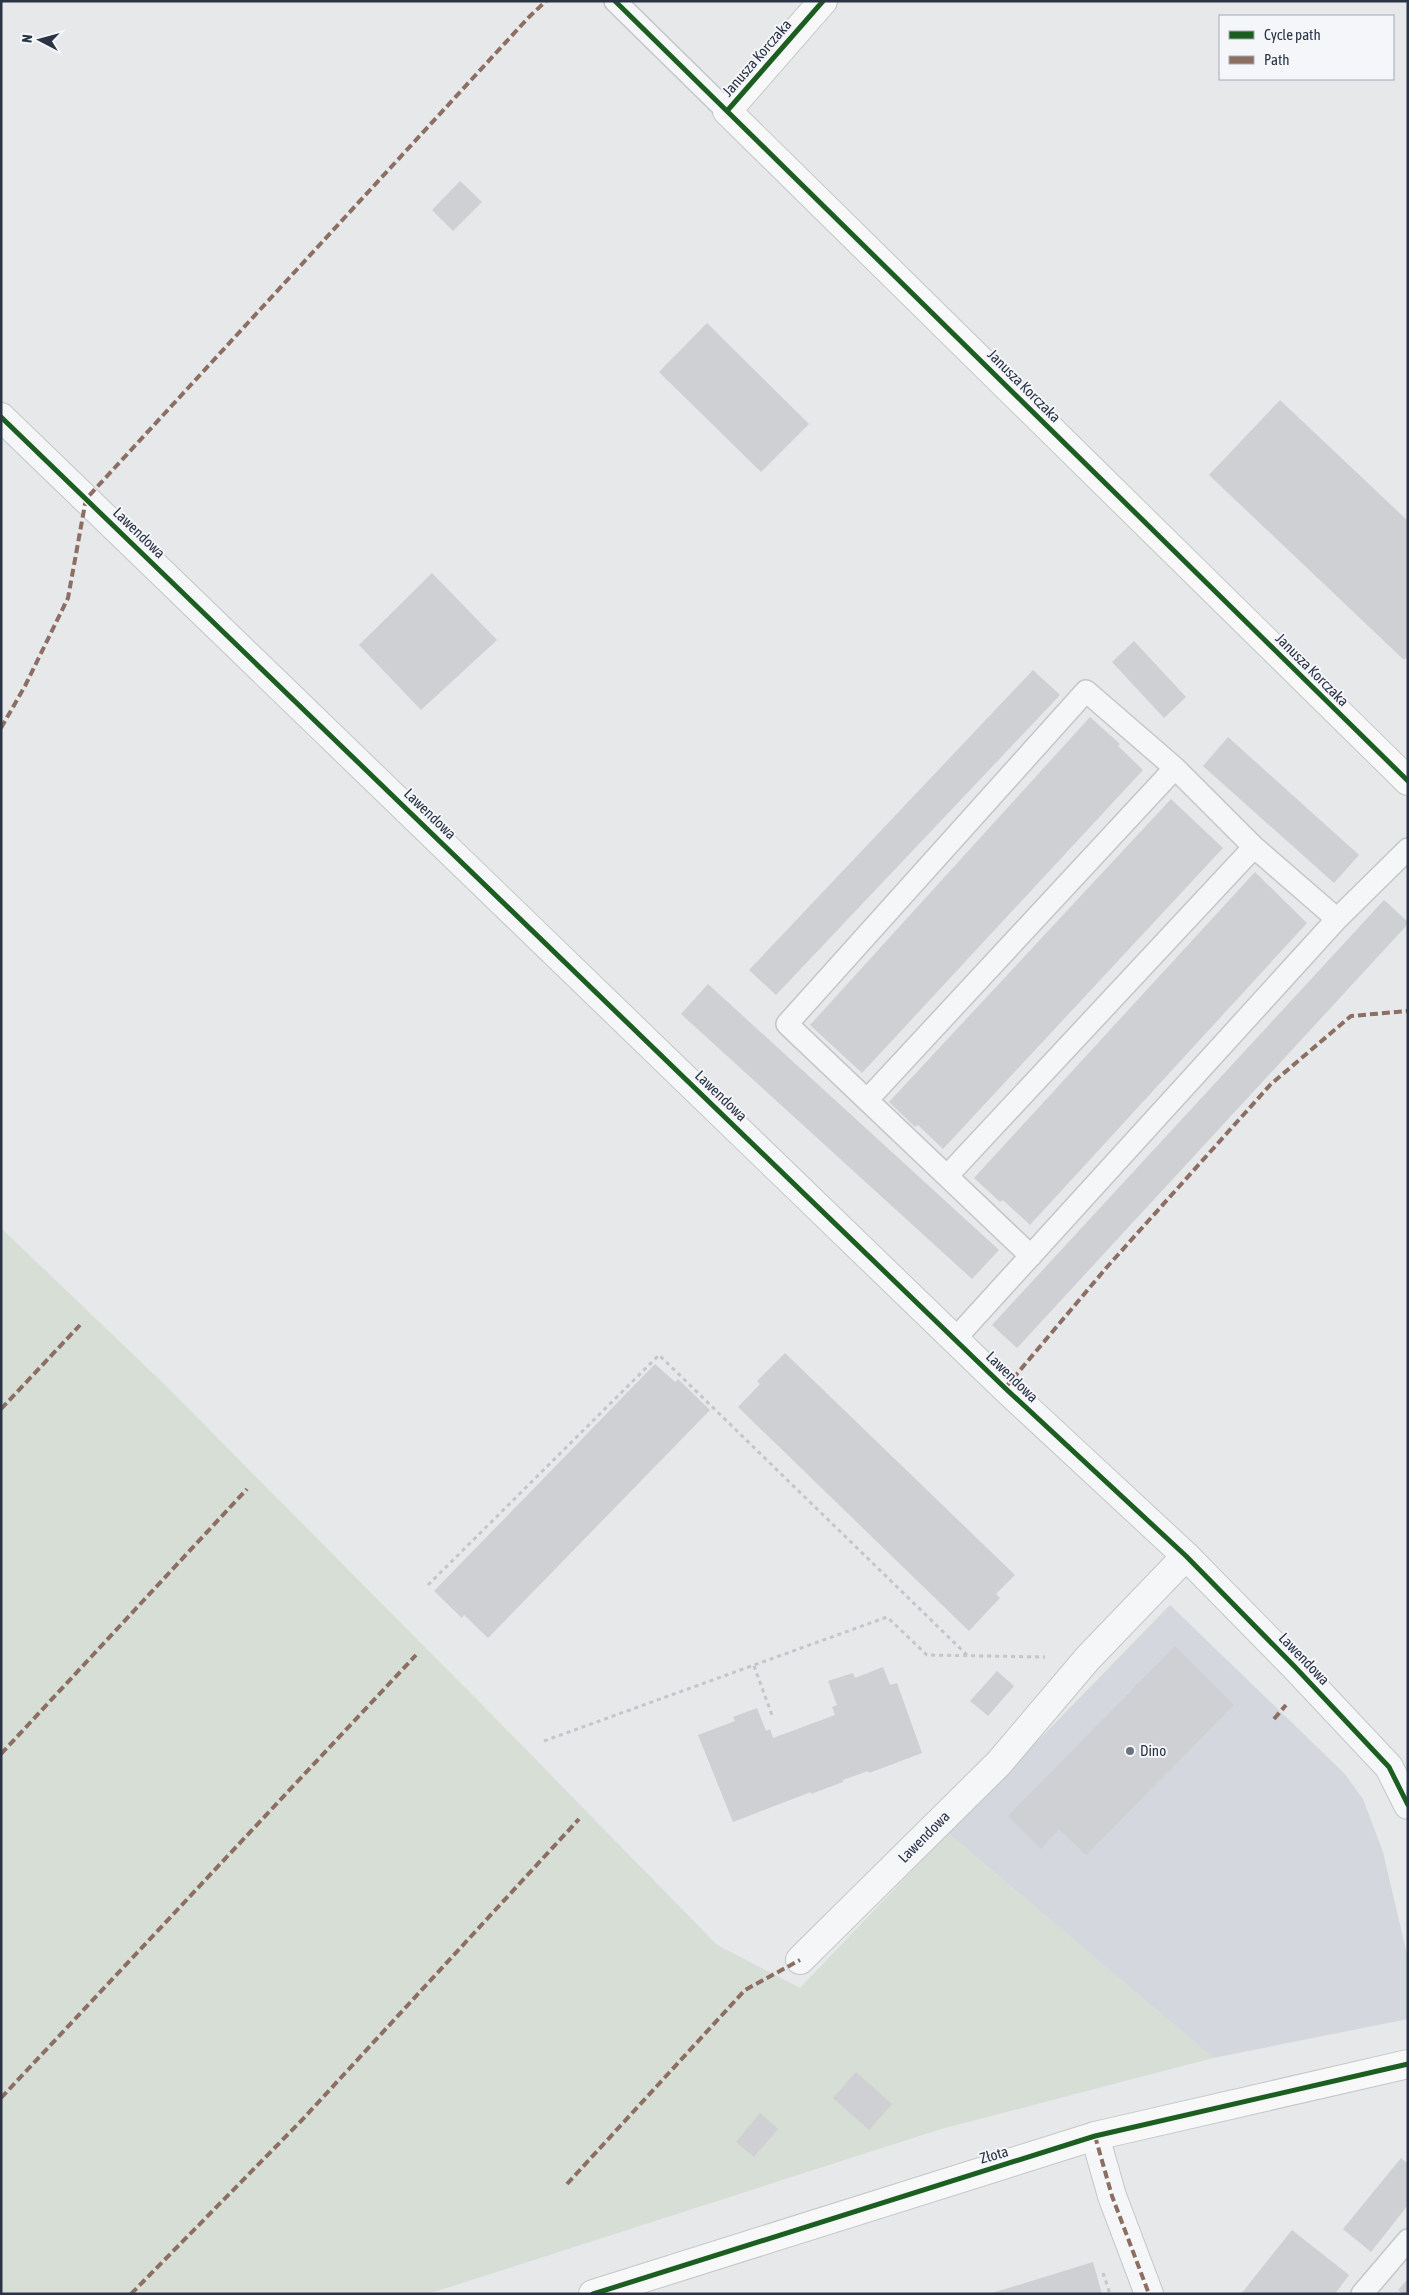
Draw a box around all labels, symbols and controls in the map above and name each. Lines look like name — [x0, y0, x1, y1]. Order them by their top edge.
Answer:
north arrow — [15, 15, 65, 65]
legend — [1219, 15, 1394, 80]
street label: Janusza Korczaka — [719, 16, 795, 99]
text: Cycle path — [1264, 26, 1321, 43]
text: N — [19, 34, 35, 44]
text: Path — [1264, 51, 1290, 68]
street label: Janusza Korczaka — [984, 346, 1064, 426]
street label: Lawendowa — [110, 504, 169, 562]
street label: Janusza Korczaka — [1272, 630, 1352, 710]
street label: Lawendowa — [401, 785, 460, 843]
street label: Lawendowa — [692, 1067, 751, 1125]
street label: Lawendowa — [983, 1348, 1042, 1406]
street label: Lawendowa — [1276, 1629, 1333, 1688]
place label: Dino — [1140, 1742, 1166, 1759]
marker: Dino — [1124, 1745, 1136, 1757]
street label: Lawendowa — [894, 1807, 953, 1866]
street label: Złota — [978, 2142, 1010, 2167]

